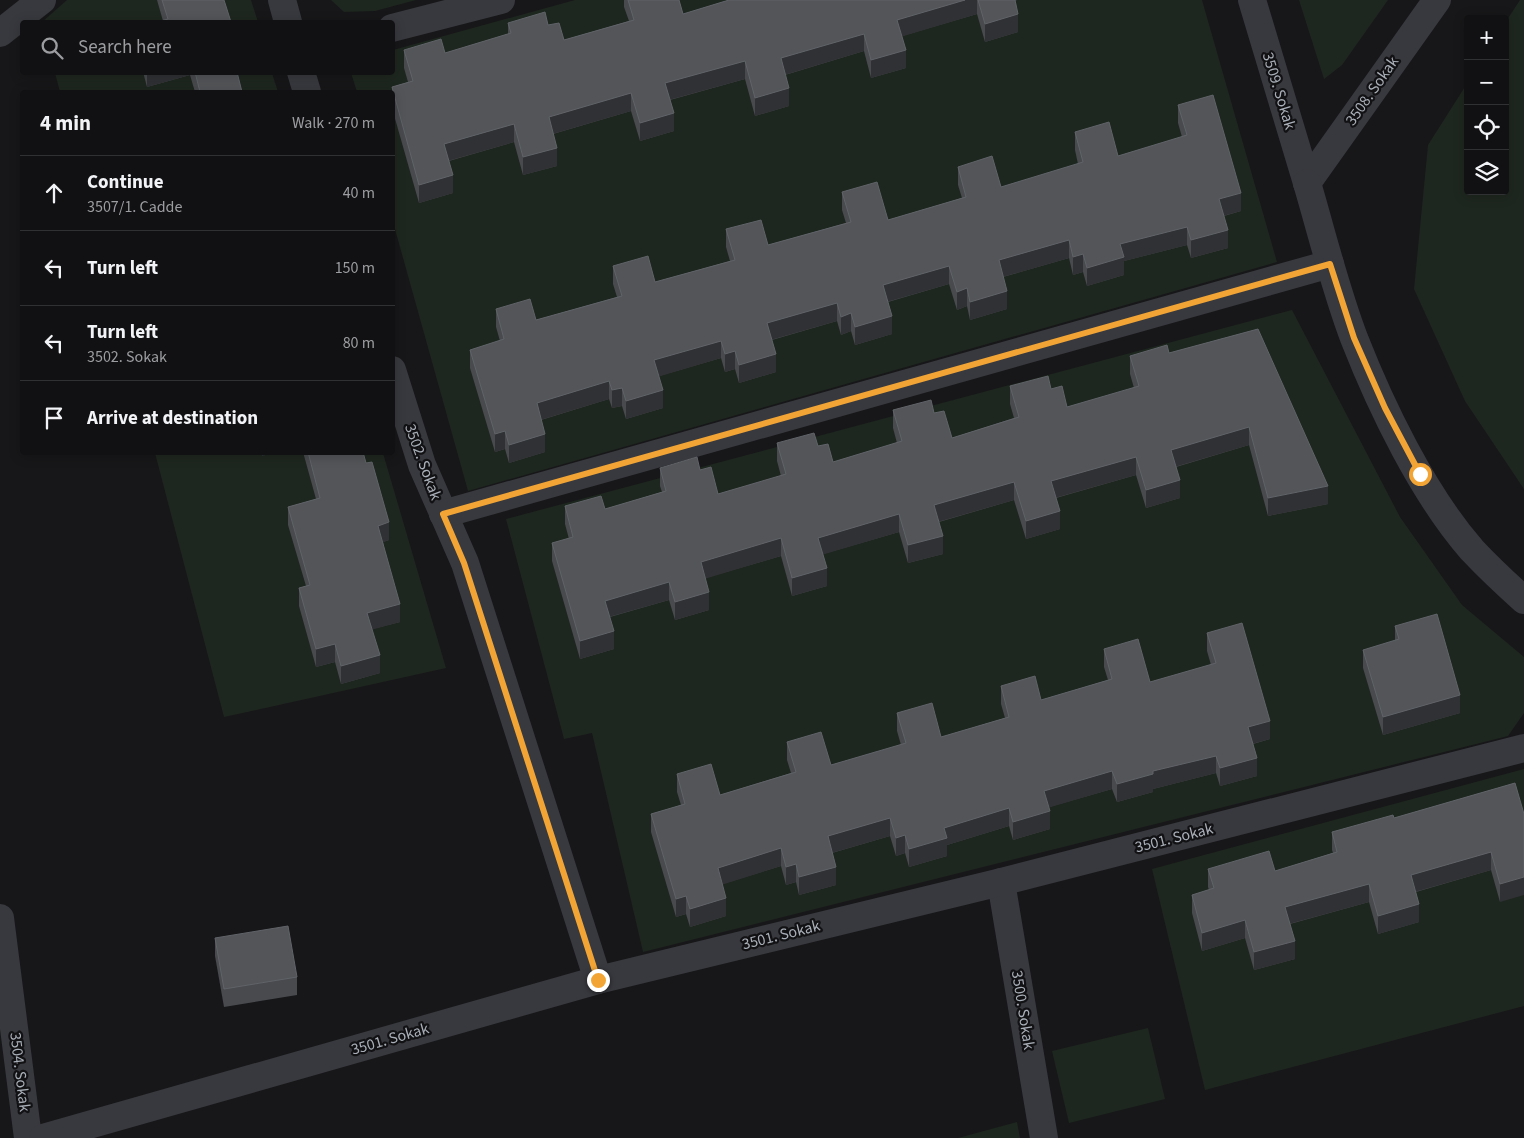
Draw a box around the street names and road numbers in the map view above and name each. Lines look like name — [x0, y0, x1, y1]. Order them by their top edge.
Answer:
street label: 3509. Sokak — [1257, 50, 1301, 133]
street label: 3508. Sokak — [1340, 52, 1404, 130]
street label: 3502. Sokak — [399, 421, 447, 503]
street label: 3501. Sokak — [1133, 818, 1216, 858]
street label: 3501. Sokak — [740, 915, 823, 955]
street label: 3500. Sokak — [1006, 969, 1040, 1051]
street label: 3501. Sokak — [349, 1017, 432, 1061]
street label: 3504. Sokak — [4, 1031, 36, 1113]

